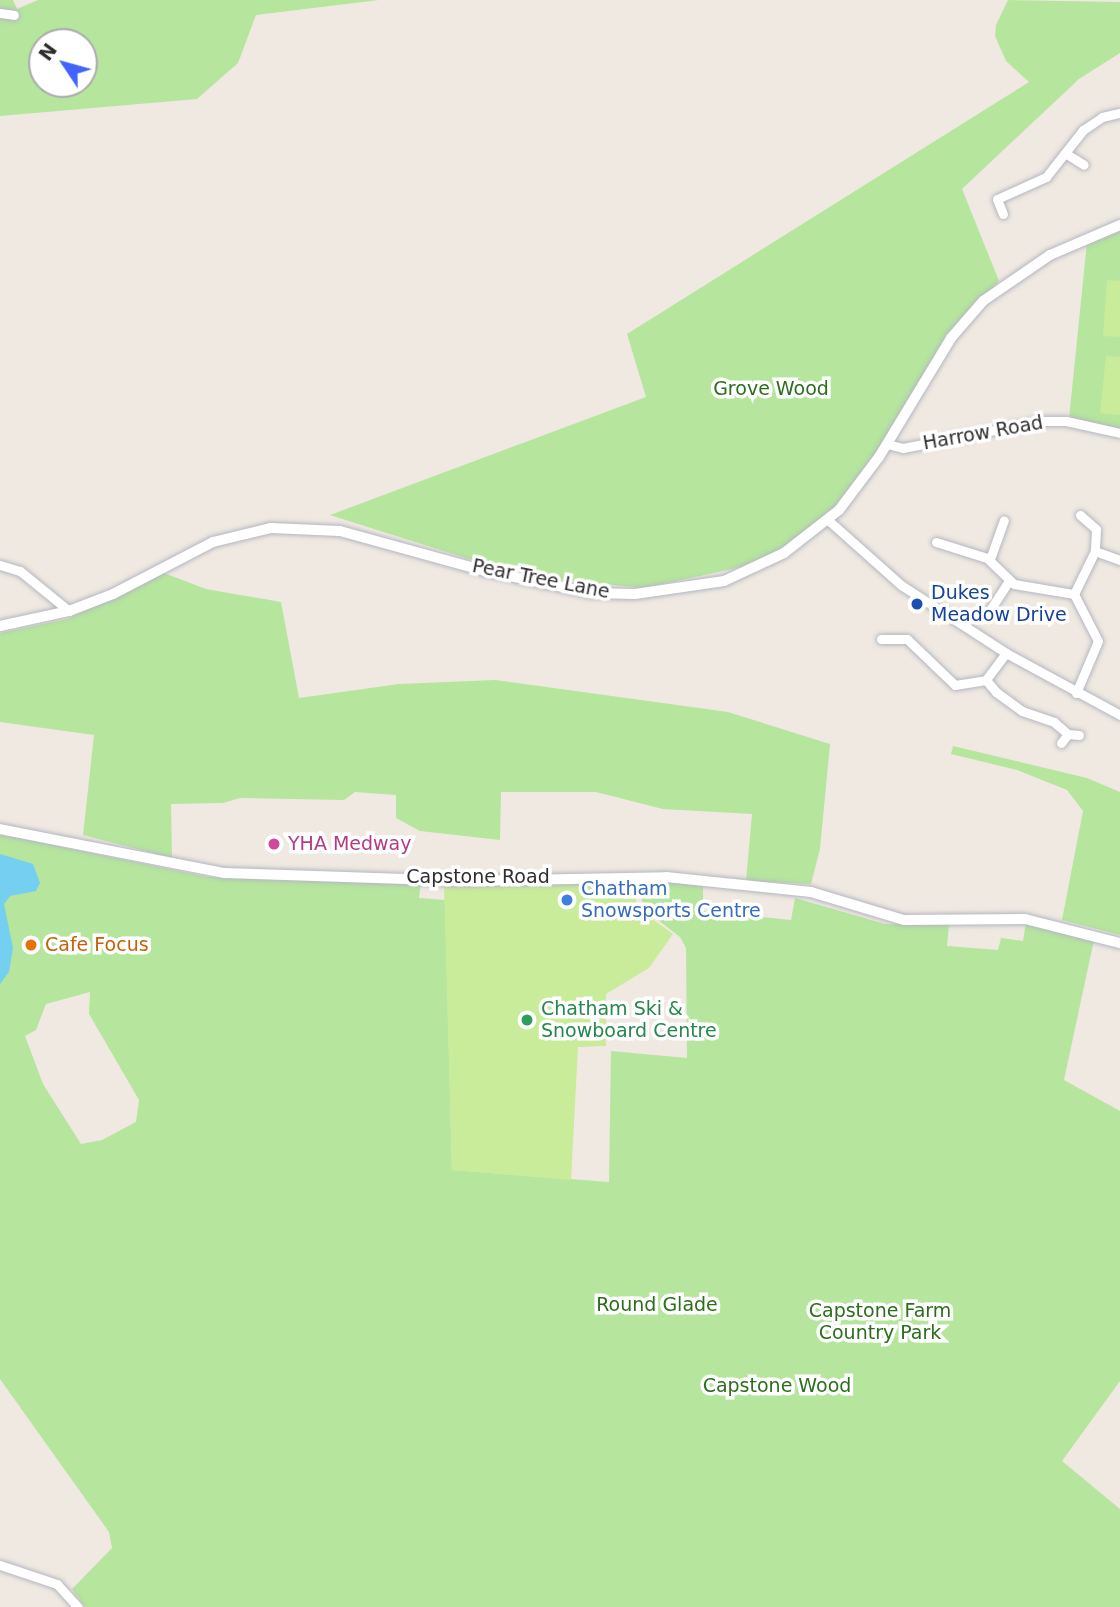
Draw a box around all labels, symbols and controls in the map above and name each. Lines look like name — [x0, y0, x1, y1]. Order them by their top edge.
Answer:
north arrow — [28, 28, 98, 98]
text: N — [34, 39, 61, 65]
park label: Grove Wood — [713, 378, 829, 400]
street label: Harrow Road — [921, 411, 1045, 455]
street label: Pear Tree Lane — [470, 554, 612, 604]
place label: Dukes Meadow Drive — [931, 582, 1067, 626]
marker: Dukes Meadow Drive — [909, 596, 925, 612]
place label: YHA Medway — [288, 833, 412, 855]
marker: YHA Medway — [266, 836, 282, 852]
street label: Capstone Road — [406, 866, 550, 888]
place label: Chatham Snowsports Centre — [581, 878, 761, 922]
marker: Chatham Snowsports Centre — [559, 892, 575, 908]
place label: Cafe Focus — [45, 934, 149, 956]
marker: Cafe Focus — [23, 937, 39, 953]
place label: Chatham Ski & Snowboard Centre — [541, 998, 717, 1042]
marker: Chatham Ski & Snowboard Centre — [519, 1012, 535, 1028]
park label: Round Glade — [596, 1294, 718, 1316]
park label: Capstone Farm Country Park — [809, 1300, 951, 1344]
park label: Capstone Wood — [703, 1375, 851, 1397]

